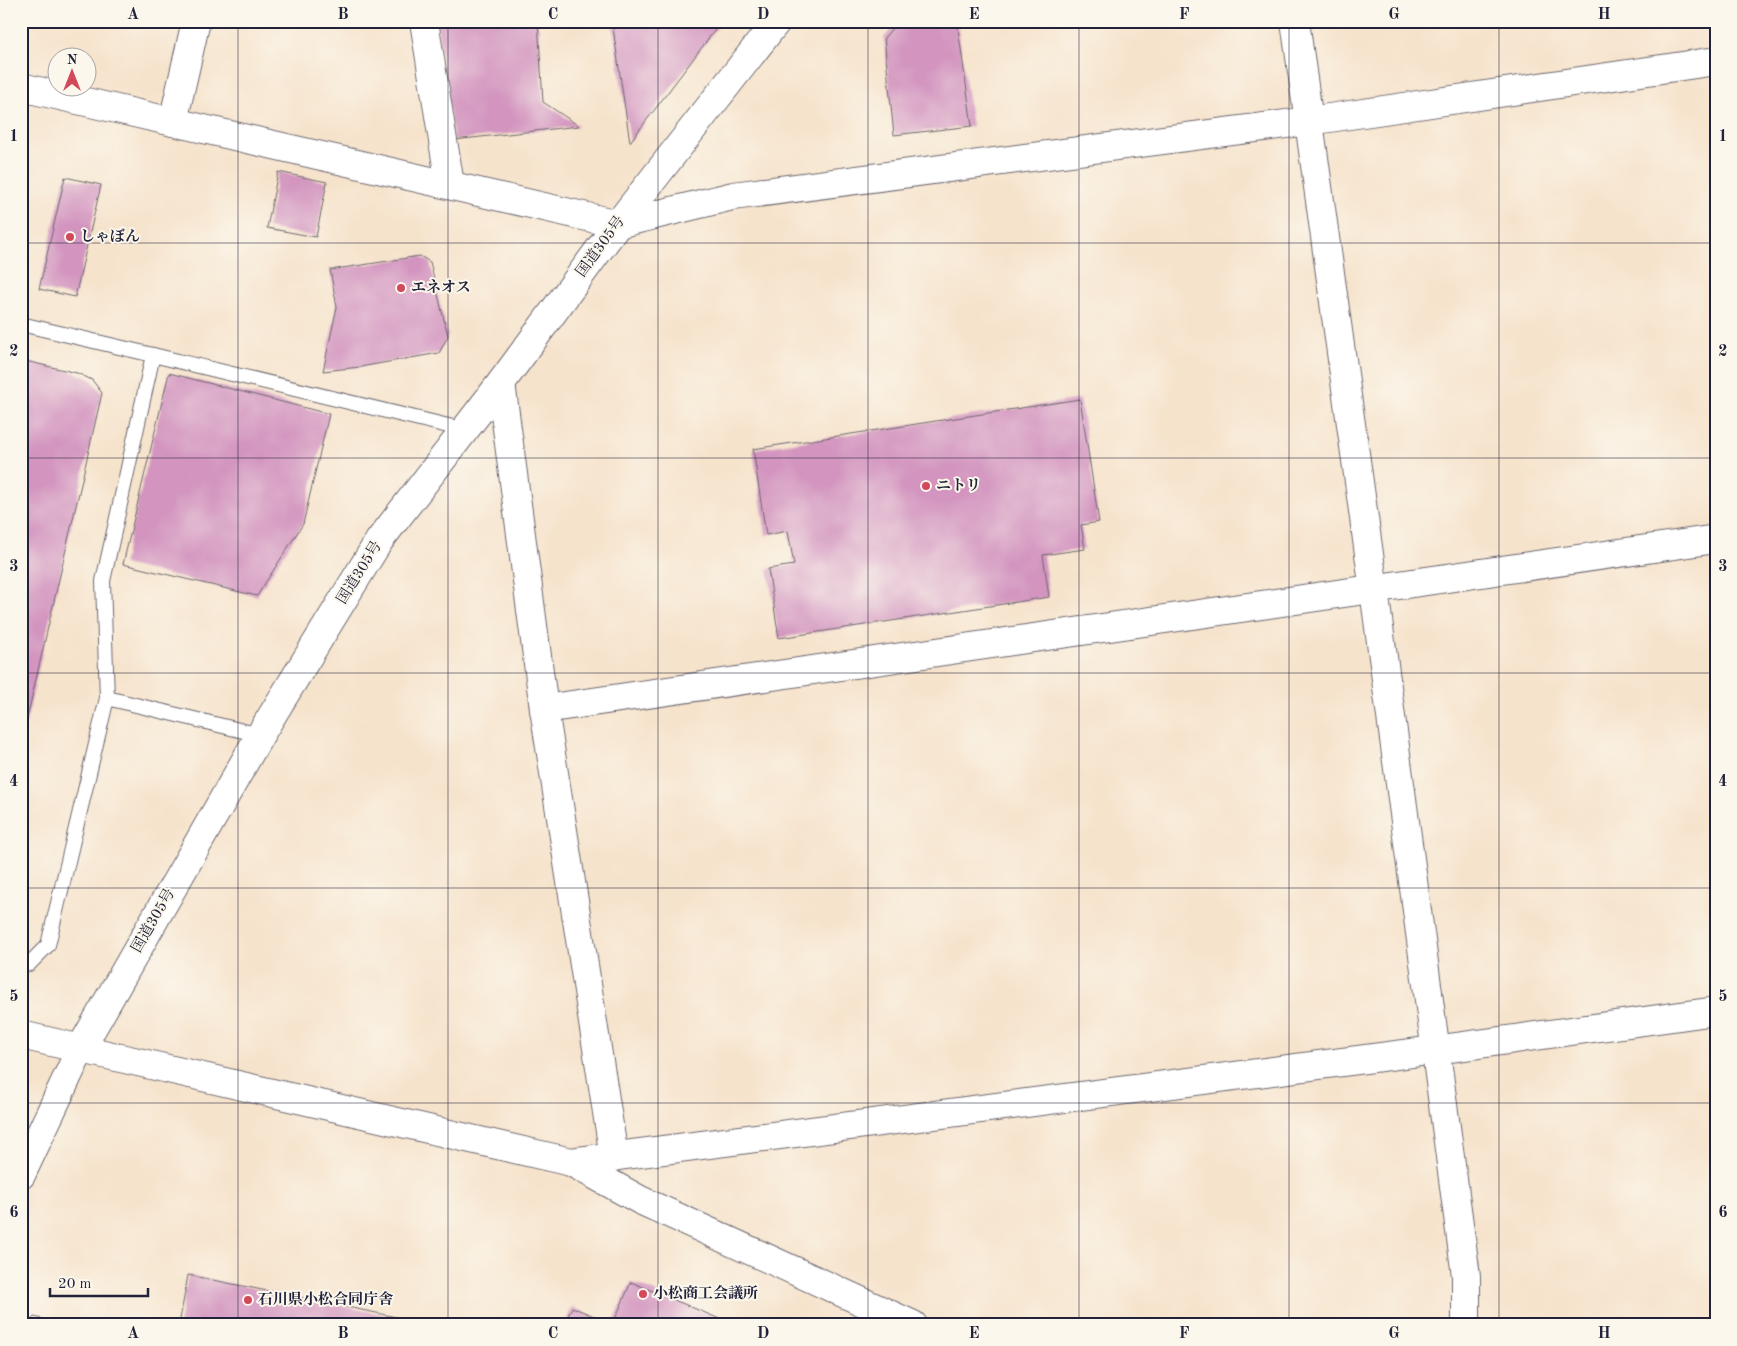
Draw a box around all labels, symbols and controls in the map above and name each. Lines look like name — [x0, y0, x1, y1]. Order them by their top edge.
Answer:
text: A — [127, 7, 139, 23]
text: B — [337, 7, 349, 23]
text: C — [548, 7, 558, 23]
text: D — [757, 7, 769, 23]
text: E — [968, 7, 980, 23]
text: F — [1179, 7, 1190, 23]
text: G — [1388, 7, 1400, 23]
text: H — [1597, 7, 1611, 23]
north arrow — [48, 48, 98, 98]
text: N — [67, 53, 78, 67]
text: 1 — [9, 129, 19, 145]
text: 1 — [1718, 129, 1728, 145]
street label: 国道305号 — [572, 213, 628, 280]
place label: しゃぼん — [80, 228, 140, 245]
marker: しゃぼん — [64, 231, 76, 243]
place label: エネオス — [411, 278, 471, 296]
marker: エネオス — [395, 282, 407, 294]
text: 2 — [9, 344, 19, 360]
text: 2 — [1718, 344, 1728, 360]
place label: ニトリ — [936, 478, 981, 494]
marker: ニトリ — [920, 480, 932, 492]
street label: 国道305号 — [333, 538, 385, 607]
text: 3 — [9, 559, 19, 575]
text: 3 — [1718, 559, 1728, 575]
text: 4 — [9, 774, 19, 790]
text: 4 — [1718, 774, 1728, 790]
street label: 国道305号 — [128, 885, 178, 956]
text: 5 — [9, 989, 19, 1005]
text: 5 — [1718, 989, 1728, 1005]
text: 6 — [9, 1205, 19, 1221]
text: 6 — [1718, 1205, 1728, 1221]
scale bar — [50, 1266, 148, 1298]
text: 20 m — [58, 1277, 92, 1292]
place label: 小松商工会議所 — [653, 1285, 758, 1302]
marker: 小松商工会議所 — [637, 1288, 649, 1300]
place label: 石川県小松合同庁舎 — [258, 1291, 394, 1308]
marker: 石川県小松合同庁舎 — [242, 1294, 254, 1306]
text: A — [127, 1326, 139, 1342]
text: B — [337, 1326, 349, 1342]
text: C — [548, 1326, 558, 1342]
text: D — [757, 1326, 769, 1342]
text: E — [968, 1326, 980, 1342]
text: F — [1179, 1326, 1190, 1342]
text: G — [1388, 1326, 1400, 1342]
text: H — [1597, 1326, 1611, 1342]

